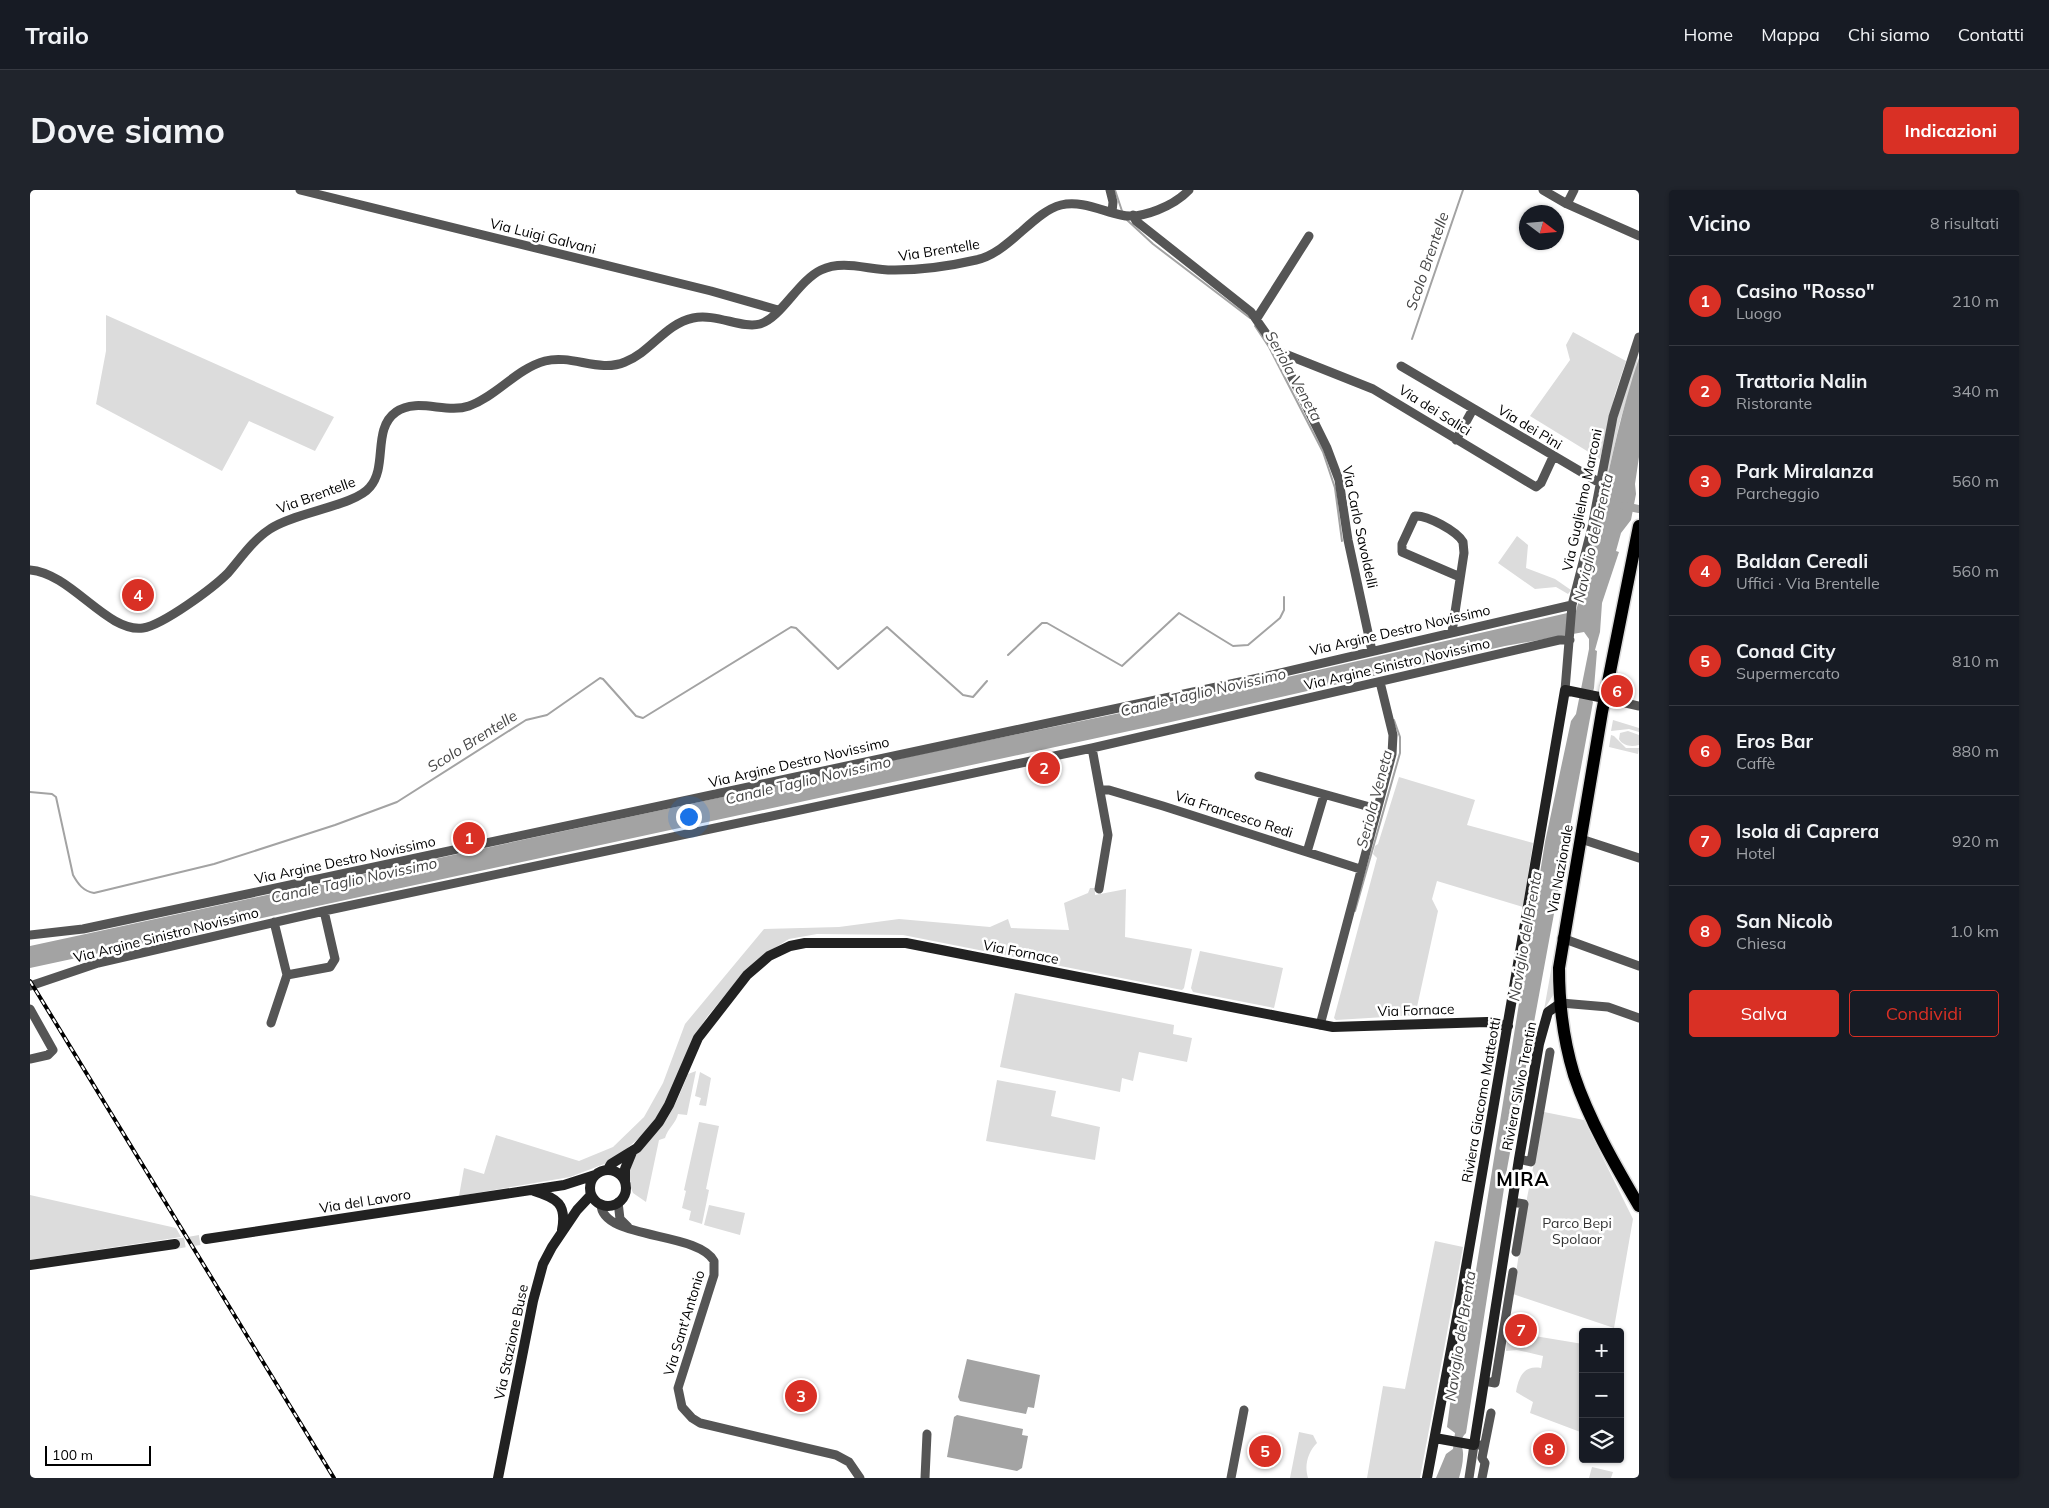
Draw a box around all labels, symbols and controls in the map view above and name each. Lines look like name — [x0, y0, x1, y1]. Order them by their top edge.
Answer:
text: Trailo — [25, 20, 89, 50]
text: Home — [1683, 23, 1733, 46]
text: Mappa — [1761, 23, 1820, 46]
text: Chi siamo — [1848, 23, 1930, 46]
text: Contatti — [1958, 23, 2024, 46]
button: Indicazioni — [1883, 107, 2019, 154]
text: Dove siamo — [30, 108, 225, 152]
north arrow — [1519, 205, 1564, 250]
water label: Scolo Brentelle — [1401, 210, 1453, 312]
text: Vicino — [1689, 210, 1751, 236]
text: 8 risultati — [1930, 213, 1999, 233]
street label: Via Luigi Galvani — [488, 214, 598, 258]
street label: Via Brentelle — [897, 235, 981, 265]
text: Casino "Rosso" — [1736, 279, 1875, 303]
text: 1 — [1700, 291, 1710, 311]
text: 210 m — [1952, 291, 1999, 311]
text: Luogo — [1736, 303, 1782, 323]
water label: Seriola Veneta — [1261, 327, 1327, 425]
text: Trattoria Nalin — [1736, 369, 1867, 393]
street label: Via dei Salici — [1395, 381, 1475, 439]
text: 2 — [1700, 381, 1710, 401]
text: 340 m — [1952, 381, 1999, 401]
text: Ristorante — [1736, 393, 1812, 413]
street label: Via dei Pini — [1494, 401, 1566, 453]
street label: Via Guglielmo Marconi — [1558, 427, 1606, 573]
text: Park Miralanza — [1736, 459, 1874, 483]
street label: Via Carlo Savoldelli — [1338, 464, 1382, 590]
text: 3 — [1700, 471, 1710, 491]
text: 560 m — [1952, 471, 1999, 491]
street label: Via Brentelle — [274, 472, 358, 518]
water label: Naviglio del Brenta — [1569, 472, 1617, 604]
text: Parcheggio — [1736, 483, 1820, 503]
text: Baldan Cereali — [1736, 549, 1868, 573]
text: 4 — [1700, 561, 1710, 581]
text: 560 m — [1952, 561, 1999, 581]
text: Uffici · Via Brentelle — [1736, 573, 1880, 593]
pin: 4 — [122, 576, 154, 614]
street label: Via Argine Destro Novissimo — [1308, 600, 1492, 660]
street label: Via Argine Sinistro Novissimo — [1302, 634, 1492, 694]
text: Conad City — [1736, 639, 1835, 663]
text: 5 — [1700, 651, 1710, 671]
text: 810 m — [1952, 651, 1999, 671]
text: Supermercato — [1736, 663, 1840, 683]
water label: Canale Taglio Novissimo — [1118, 664, 1288, 720]
pin: 6 — [1601, 672, 1633, 710]
water label: Scolo Brentelle — [424, 706, 520, 776]
text: Eros Bar — [1736, 729, 1813, 753]
street label: Via Argine Destro Novissimo — [707, 732, 891, 792]
text: 6 — [1700, 741, 1710, 761]
text: 880 m — [1952, 741, 1999, 761]
water label: Seriola Veneta — [1352, 748, 1396, 850]
pin: 2 — [1028, 749, 1060, 787]
water label: Canale Taglio Novissimo — [723, 752, 893, 808]
text: Caffè — [1736, 753, 1775, 773]
street label: Via Francesco Redi — [1173, 786, 1295, 842]
your location — [676, 804, 702, 830]
pin: 1 — [453, 819, 485, 857]
text: Isola di Caprera — [1736, 819, 1879, 843]
street label: Via Nazionale — [1543, 823, 1577, 915]
text: 7 — [1700, 831, 1710, 851]
text: 920 m — [1952, 831, 1999, 851]
street label: Via Argine Destro Novissimo — [253, 832, 437, 888]
text: Hotel — [1736, 843, 1775, 863]
water label: Canale Taglio Novissimo — [269, 853, 439, 907]
water label: Naviglio del Brenta — [1504, 869, 1546, 1003]
street label: Via Argine Sinistro Novissimo — [71, 903, 261, 967]
text: San Nicolò — [1736, 909, 1833, 933]
text: 8 — [1700, 921, 1710, 941]
text: 1.0 km — [1950, 921, 1999, 941]
text: Chiesa — [1736, 933, 1786, 953]
street label: Via Fornace — [982, 936, 1060, 968]
button: Salva — [1689, 990, 1839, 1037]
button: Condividi — [1849, 990, 1999, 1037]
street label: Via Fornace — [1377, 1000, 1455, 1020]
street label: Riviera Giacomo Matteotti — [1458, 1016, 1504, 1184]
street label: Riviera Silvio Trentin — [1498, 1020, 1540, 1152]
district label: MIRA — [1496, 1167, 1550, 1191]
street label: Via del Lavoro — [318, 1185, 412, 1217]
park label: Parco Bepi Spolaor — [1542, 1214, 1612, 1248]
street label: Via Sant'Antonio — [659, 1268, 709, 1378]
water label: Naviglio del Brenta — [1440, 1269, 1480, 1403]
street label: Via Stazione Buse — [490, 1283, 532, 1401]
pin: 7 — [1505, 1311, 1537, 1349]
map controls — [1579, 1328, 1624, 1463]
button: + — [1579, 1328, 1624, 1373]
button: − — [1579, 1373, 1624, 1418]
pin: 3 — [785, 1377, 817, 1415]
button: layers — [1579, 1418, 1624, 1463]
pin: 8 — [1533, 1430, 1565, 1468]
pin: 5 — [1249, 1432, 1281, 1470]
scale bar — [45, 1443, 151, 1466]
text: 100 m — [52, 1446, 93, 1464]

